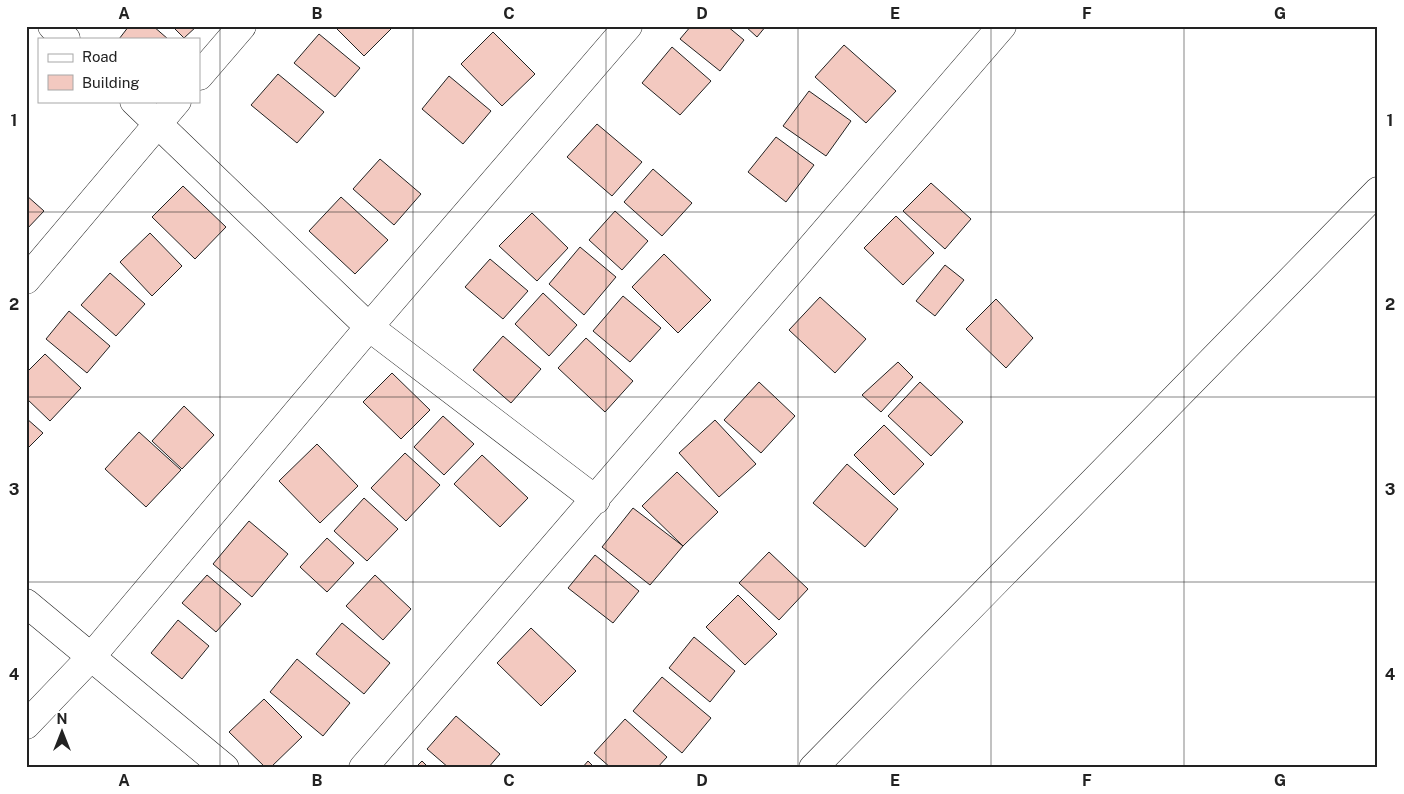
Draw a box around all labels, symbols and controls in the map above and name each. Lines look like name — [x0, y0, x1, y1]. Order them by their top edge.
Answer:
text: A — [118, 4, 130, 23]
text: B — [312, 4, 323, 23]
text: C — [503, 4, 515, 23]
text: D — [696, 4, 708, 23]
text: E — [890, 4, 900, 23]
text: F — [1082, 4, 1092, 23]
text: G — [1274, 4, 1286, 23]
legend — [38, 38, 200, 102]
text: Road — [82, 48, 118, 65]
text: Building — [82, 74, 140, 91]
text: 1 — [11, 111, 17, 130]
text: 1 — [1387, 111, 1393, 130]
text: 2 — [9, 295, 19, 314]
text: 2 — [1385, 295, 1395, 314]
text: 3 — [9, 480, 19, 499]
text: 3 — [1385, 480, 1395, 499]
text: 4 — [9, 665, 20, 684]
text: 4 — [1385, 665, 1396, 684]
north arrow — [38, 706, 88, 756]
text: N — [57, 711, 67, 727]
text: A — [118, 771, 130, 790]
text: B — [312, 771, 323, 790]
text: C — [503, 771, 515, 790]
text: D — [696, 771, 708, 790]
text: E — [890, 771, 900, 790]
text: F — [1082, 771, 1092, 790]
text: G — [1274, 771, 1286, 790]

